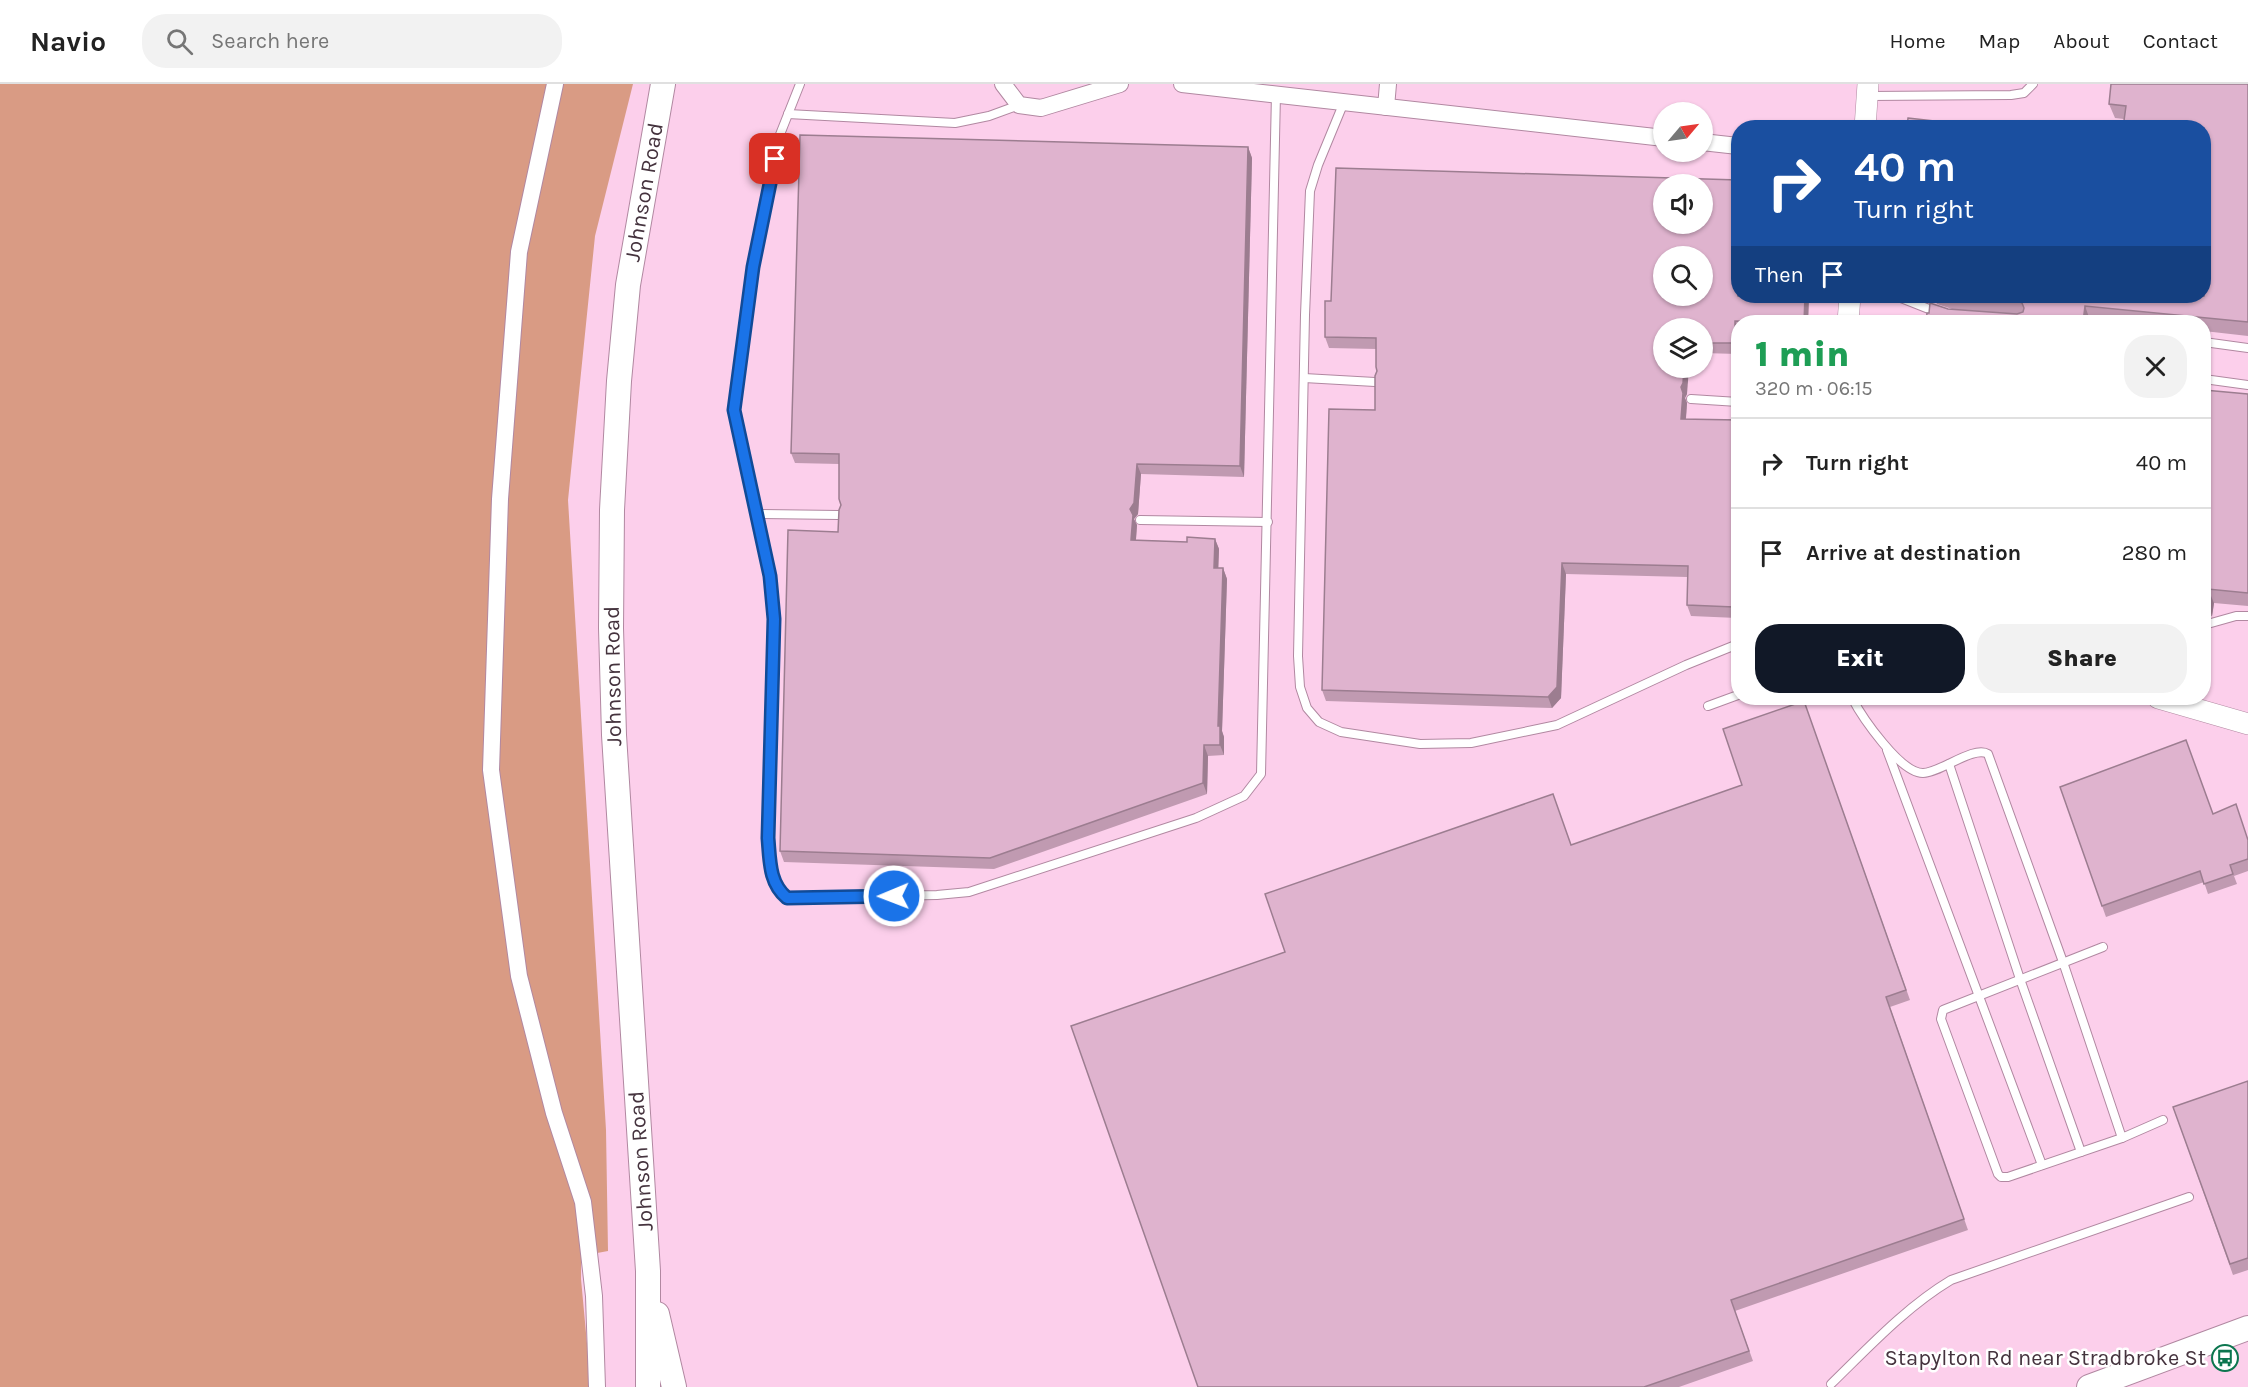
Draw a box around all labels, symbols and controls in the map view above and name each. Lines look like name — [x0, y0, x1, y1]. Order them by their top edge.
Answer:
search box — [142, 14, 562, 68]
text: Navio — [30, 25, 106, 58]
icon: search — [163, 25, 196, 58]
text: Search here — [211, 28, 329, 54]
text: Home — [1890, 29, 1946, 53]
text: Map — [1979, 29, 2020, 53]
text: About — [2053, 29, 2110, 53]
text: Contact — [2143, 29, 2218, 53]
north arrow — [1653, 102, 1713, 162]
map controls — [1653, 102, 1713, 378]
street label: Johnson Road — [619, 121, 669, 263]
pin — [749, 133, 800, 184]
icon: arrive — [758, 142, 791, 175]
text: 40 m — [1854, 142, 1956, 192]
icon: right — [1755, 144, 1833, 222]
button: sound — [1653, 174, 1713, 234]
text: Turn right — [1854, 193, 1974, 225]
button: search — [1653, 246, 1713, 306]
icon: arrive — [1816, 258, 1849, 291]
text: Then — [1755, 262, 1804, 288]
button: layers — [1653, 318, 1713, 378]
text: 1 min — [1755, 333, 1849, 375]
button: close — [2124, 335, 2187, 398]
text: 320 m · 06:15 — [1755, 377, 1873, 400]
icon: right — [1755, 447, 1788, 480]
text: Turn right — [1806, 450, 1909, 476]
text: 40 m — [2136, 450, 2187, 476]
icon: arrive — [1755, 537, 1788, 570]
text: Arrive at destination — [1806, 540, 2021, 566]
text: 280 m — [2122, 540, 2187, 566]
street label: Johnson Road — [599, 606, 627, 746]
button: Exit — [1755, 624, 1965, 693]
button: Share — [1977, 624, 2187, 693]
position arrow — [862, 864, 926, 928]
street label: Johnson Road — [623, 1090, 659, 1232]
bus stop icon: Stapylton Rd near Stradbroke St — [2210, 1343, 2240, 1373]
place label: Stapylton Rd near Stradbroke St — [1884, 1345, 2206, 1371]

